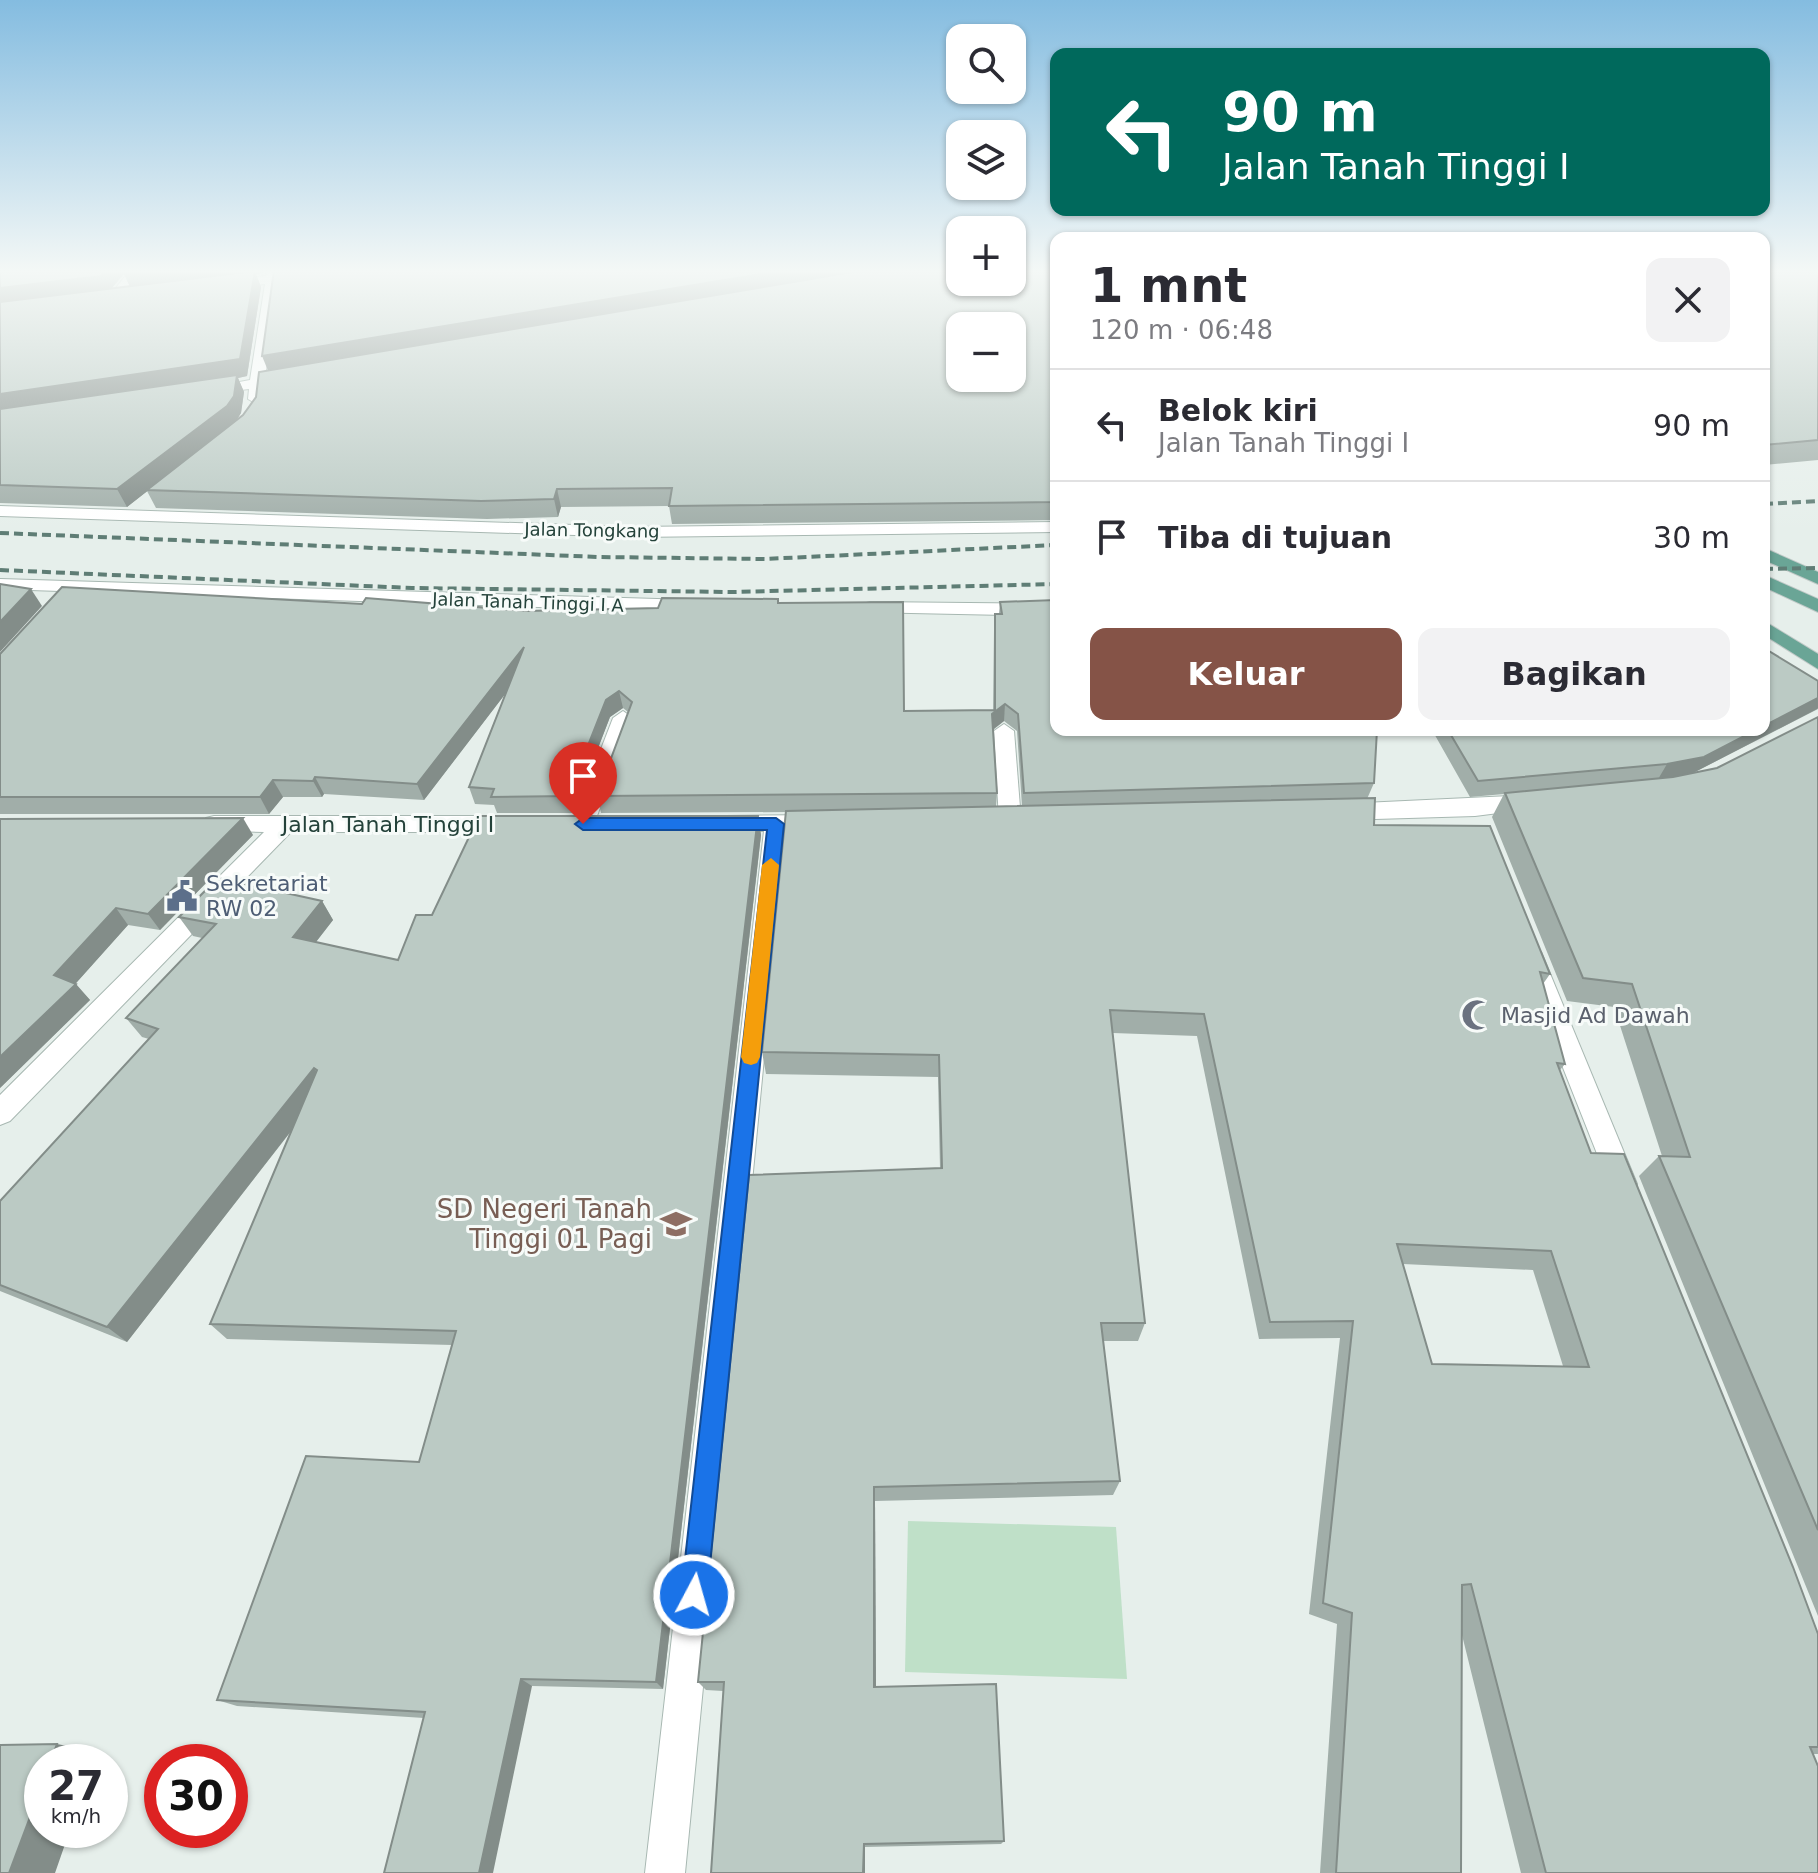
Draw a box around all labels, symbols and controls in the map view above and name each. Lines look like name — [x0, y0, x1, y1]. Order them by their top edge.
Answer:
map controls — [946, 24, 1026, 392]
button: search — [946, 24, 1026, 104]
text: 90 m — [1222, 79, 1378, 144]
icon: left — [1090, 80, 1194, 184]
button: layers — [946, 120, 1026, 200]
text: Jalan Tanah Tinggi I — [1222, 146, 1570, 187]
button: + — [946, 216, 1026, 296]
text: 1 mnt — [1090, 257, 1247, 313]
button: close — [1646, 258, 1730, 342]
button: − — [946, 312, 1026, 392]
text: 120 m · 06:48 — [1090, 315, 1273, 345]
text: Belok kiri — [1158, 393, 1318, 428]
icon: left — [1090, 403, 1134, 447]
text: 90 m — [1653, 408, 1730, 443]
text: Jalan Tanah Tinggi I — [1158, 428, 1409, 458]
icon: arrive — [1090, 515, 1134, 559]
street label: Jalan Tongkang — [523, 518, 660, 542]
text: Tiba di tujuan — [1158, 520, 1392, 555]
text: 30 m — [1653, 520, 1730, 555]
street label: Jalan Tanah Tinggi I A — [431, 588, 625, 616]
button: Keluar — [1090, 628, 1402, 720]
button: Bagikan — [1418, 628, 1730, 720]
pin — [549, 742, 617, 824]
icon: arrive — [561, 754, 605, 798]
street label: Jalan Tanah Tinggi I — [280, 812, 494, 837]
place label: Sekretariat RW 02 — [206, 871, 328, 921]
public building icon: Sekretariat RW 02 — [165, 879, 199, 913]
mosque icon: Masjid Ad Dawah — [1460, 998, 1494, 1032]
place label: Masjid Ad Dawah — [1501, 1003, 1690, 1028]
place label: SD Negeri Tanah Tinggi 01 Pagi — [437, 1194, 652, 1254]
school or university icon: SD Negeri Tanah Tinggi 01 Pagi — [659, 1207, 693, 1241]
position arrow — [652, 1553, 736, 1637]
speed limit sign: 30 — [144, 1744, 248, 1848]
text: 27 — [48, 1763, 104, 1809]
text: km/h — [51, 1804, 101, 1828]

